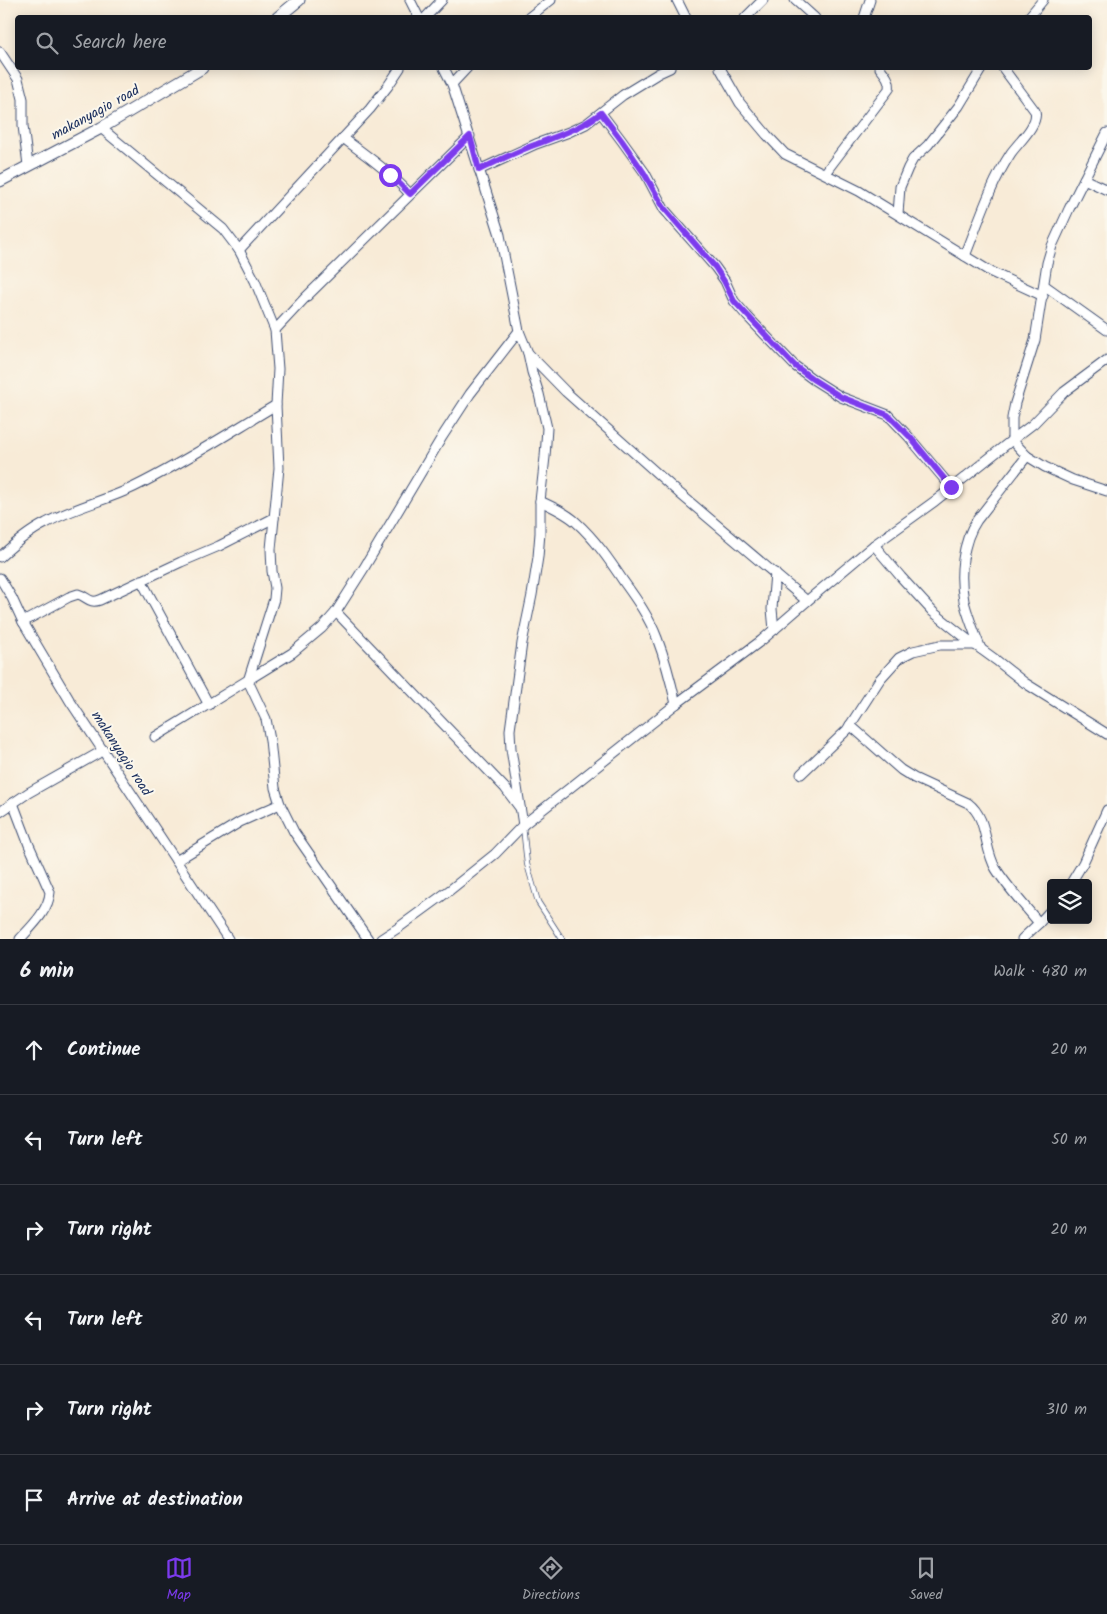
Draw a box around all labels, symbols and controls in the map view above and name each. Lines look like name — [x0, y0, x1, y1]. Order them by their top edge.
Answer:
search box — [15, 15, 1092, 70]
text: Search here — [73, 28, 167, 58]
icon: search — [33, 29, 61, 57]
street label: makanyagio road — [47, 79, 145, 146]
route start — [379, 164, 402, 187]
route end — [940, 476, 963, 499]
street label: makanyagio road — [85, 706, 158, 801]
map controls — [1047, 879, 1092, 924]
button: layers — [1047, 879, 1092, 924]
text: 6 min — [20, 955, 74, 988]
text: Walk · 480 m — [993, 959, 1087, 984]
text: Continue — [67, 1035, 140, 1065]
icon: ahead — [20, 1036, 48, 1064]
text: 20 m — [1051, 1037, 1087, 1062]
text: Turn left — [67, 1125, 142, 1155]
icon: left — [20, 1126, 48, 1154]
text: 50 m — [1051, 1127, 1087, 1152]
text: Turn right — [67, 1215, 152, 1245]
icon: right — [20, 1216, 48, 1244]
text: 20 m — [1051, 1217, 1087, 1242]
text: Turn left — [67, 1305, 142, 1335]
icon: left — [20, 1306, 48, 1334]
text: 80 m — [1050, 1307, 1087, 1332]
text: Turn right — [67, 1395, 152, 1425]
icon: right — [20, 1396, 48, 1424]
text: 310 m — [1046, 1397, 1087, 1422]
text: Arrive at destination — [67, 1485, 243, 1515]
icon: arrive — [20, 1486, 48, 1514]
tab: Map — [165, 1554, 193, 1606]
tab: Directions — [522, 1554, 580, 1606]
tab: Saved — [909, 1554, 942, 1606]

